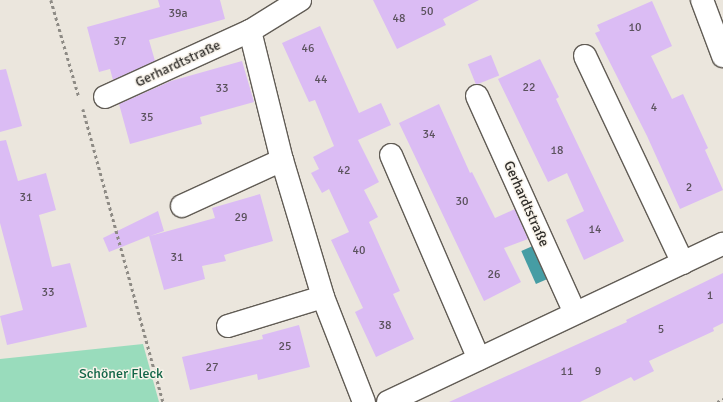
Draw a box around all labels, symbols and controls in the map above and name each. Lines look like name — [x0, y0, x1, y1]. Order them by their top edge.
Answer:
house number: 50 — [421, 5, 433, 19]
house number: 39a — [168, 7, 188, 21]
house number: 48 — [393, 12, 405, 26]
house number: 10 — [629, 21, 641, 35]
house number: 37 — [114, 35, 126, 49]
street label: Gerhardtstraße — [133, 37, 223, 91]
house number: 46 — [302, 42, 314, 56]
house number: 44 — [315, 73, 327, 87]
house number: 22 — [523, 81, 535, 95]
house number: 33 — [216, 82, 228, 96]
house number: 4 — [651, 101, 657, 115]
house number: 35 — [141, 111, 153, 125]
house number: 34 — [423, 128, 435, 142]
house number: 18 — [551, 144, 563, 158]
street label: Gerhardtstraße — [500, 158, 552, 250]
house number: 42 — [338, 164, 350, 178]
house number: 2 — [686, 181, 692, 195]
house number: 31 — [20, 191, 32, 205]
house number: 30 — [456, 195, 468, 209]
house number: 29 — [235, 211, 247, 225]
house number: 14 — [589, 223, 601, 237]
house number: 40 — [353, 244, 365, 258]
house number: 31 — [171, 251, 183, 265]
house number: 26 — [488, 268, 500, 282]
house number: 33 — [42, 286, 54, 300]
house number: 1 — [707, 289, 713, 303]
house number: 38 — [379, 319, 391, 333]
house number: 5 — [658, 323, 664, 337]
house number: 25 — [279, 340, 291, 354]
house number: 27 — [206, 361, 218, 375]
house number: 11 — [561, 365, 573, 379]
house number: 9 — [595, 365, 601, 379]
park label: Schöner Fleck — [79, 366, 163, 382]

